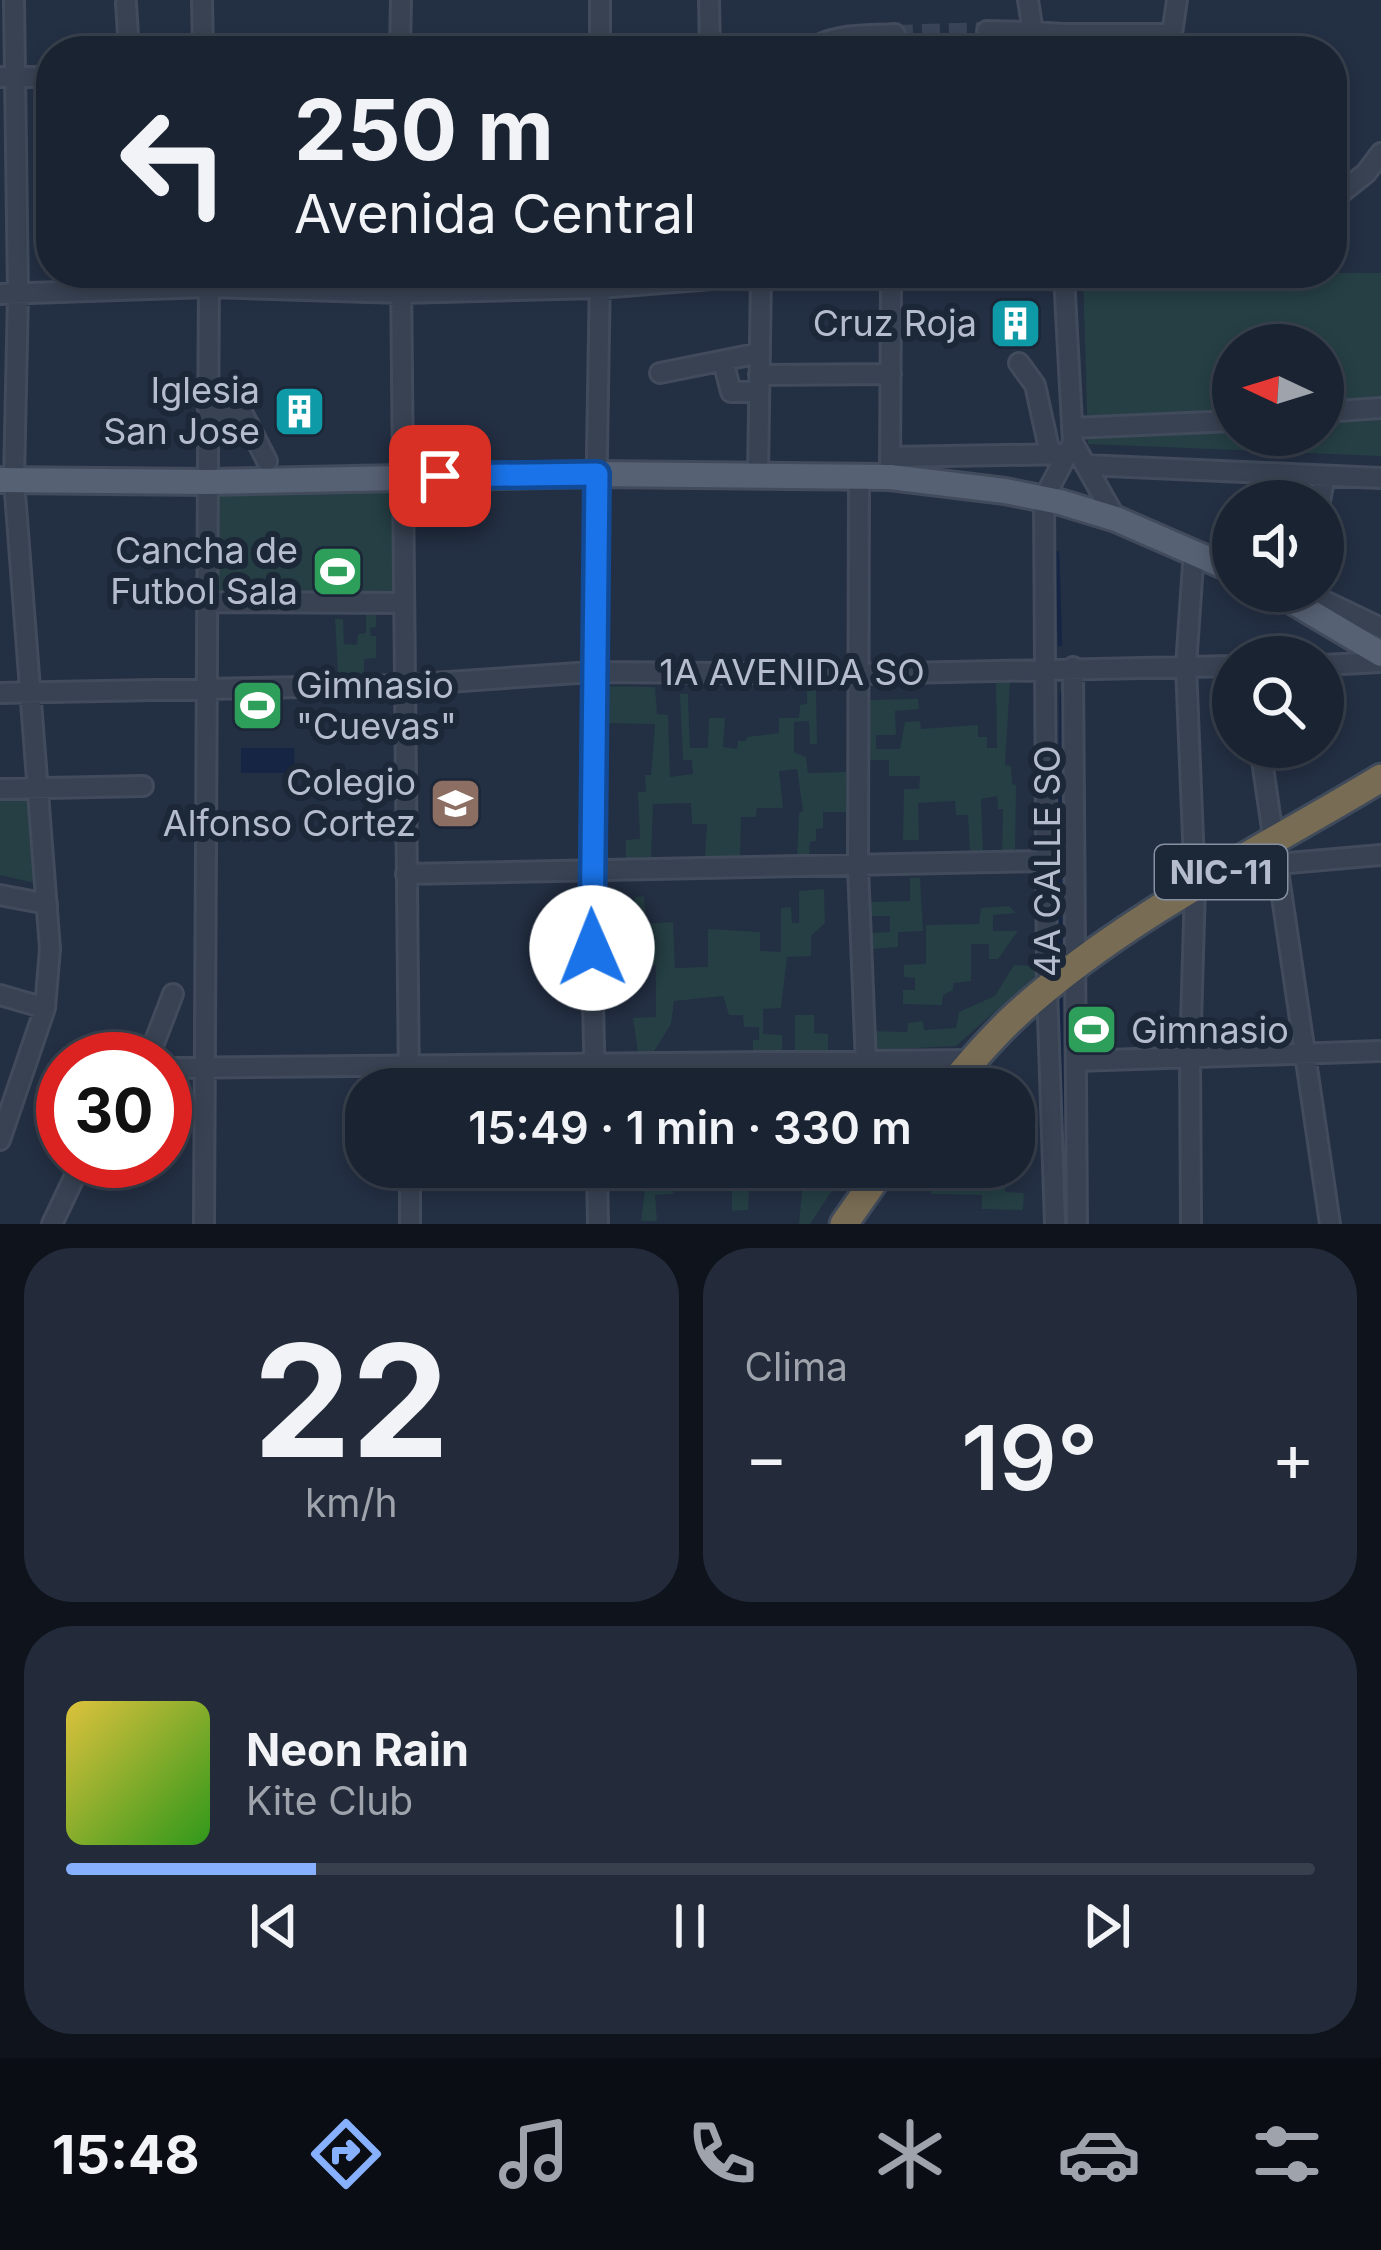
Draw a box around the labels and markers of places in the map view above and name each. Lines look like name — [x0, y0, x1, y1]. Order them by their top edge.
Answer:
building icon: Cruz Roja — [988, 295, 1044, 351]
place label: Cruz Roja — [813, 301, 977, 345]
place label: Iglesia San Jose — [103, 368, 260, 453]
building icon: Iglesia San Jose — [271, 383, 327, 439]
pin — [389, 425, 491, 527]
place label: Cancha de Futbol Sala — [110, 528, 298, 613]
sports icon: Cancha de Futbol Sala — [309, 543, 365, 599]
place label: Gimnasio "Cuevas" — [296, 663, 457, 748]
sports icon: Gimnasio "Cuevas" — [229, 678, 285, 734]
place label: Colegio Alfonso Cortez — [163, 760, 416, 845]
school or university icon: Colegio Alfonso Cortez — [427, 775, 483, 831]
sports icon: Gimnasio — [1064, 1002, 1120, 1058]
place label: Gimnasio — [1131, 1008, 1289, 1052]

